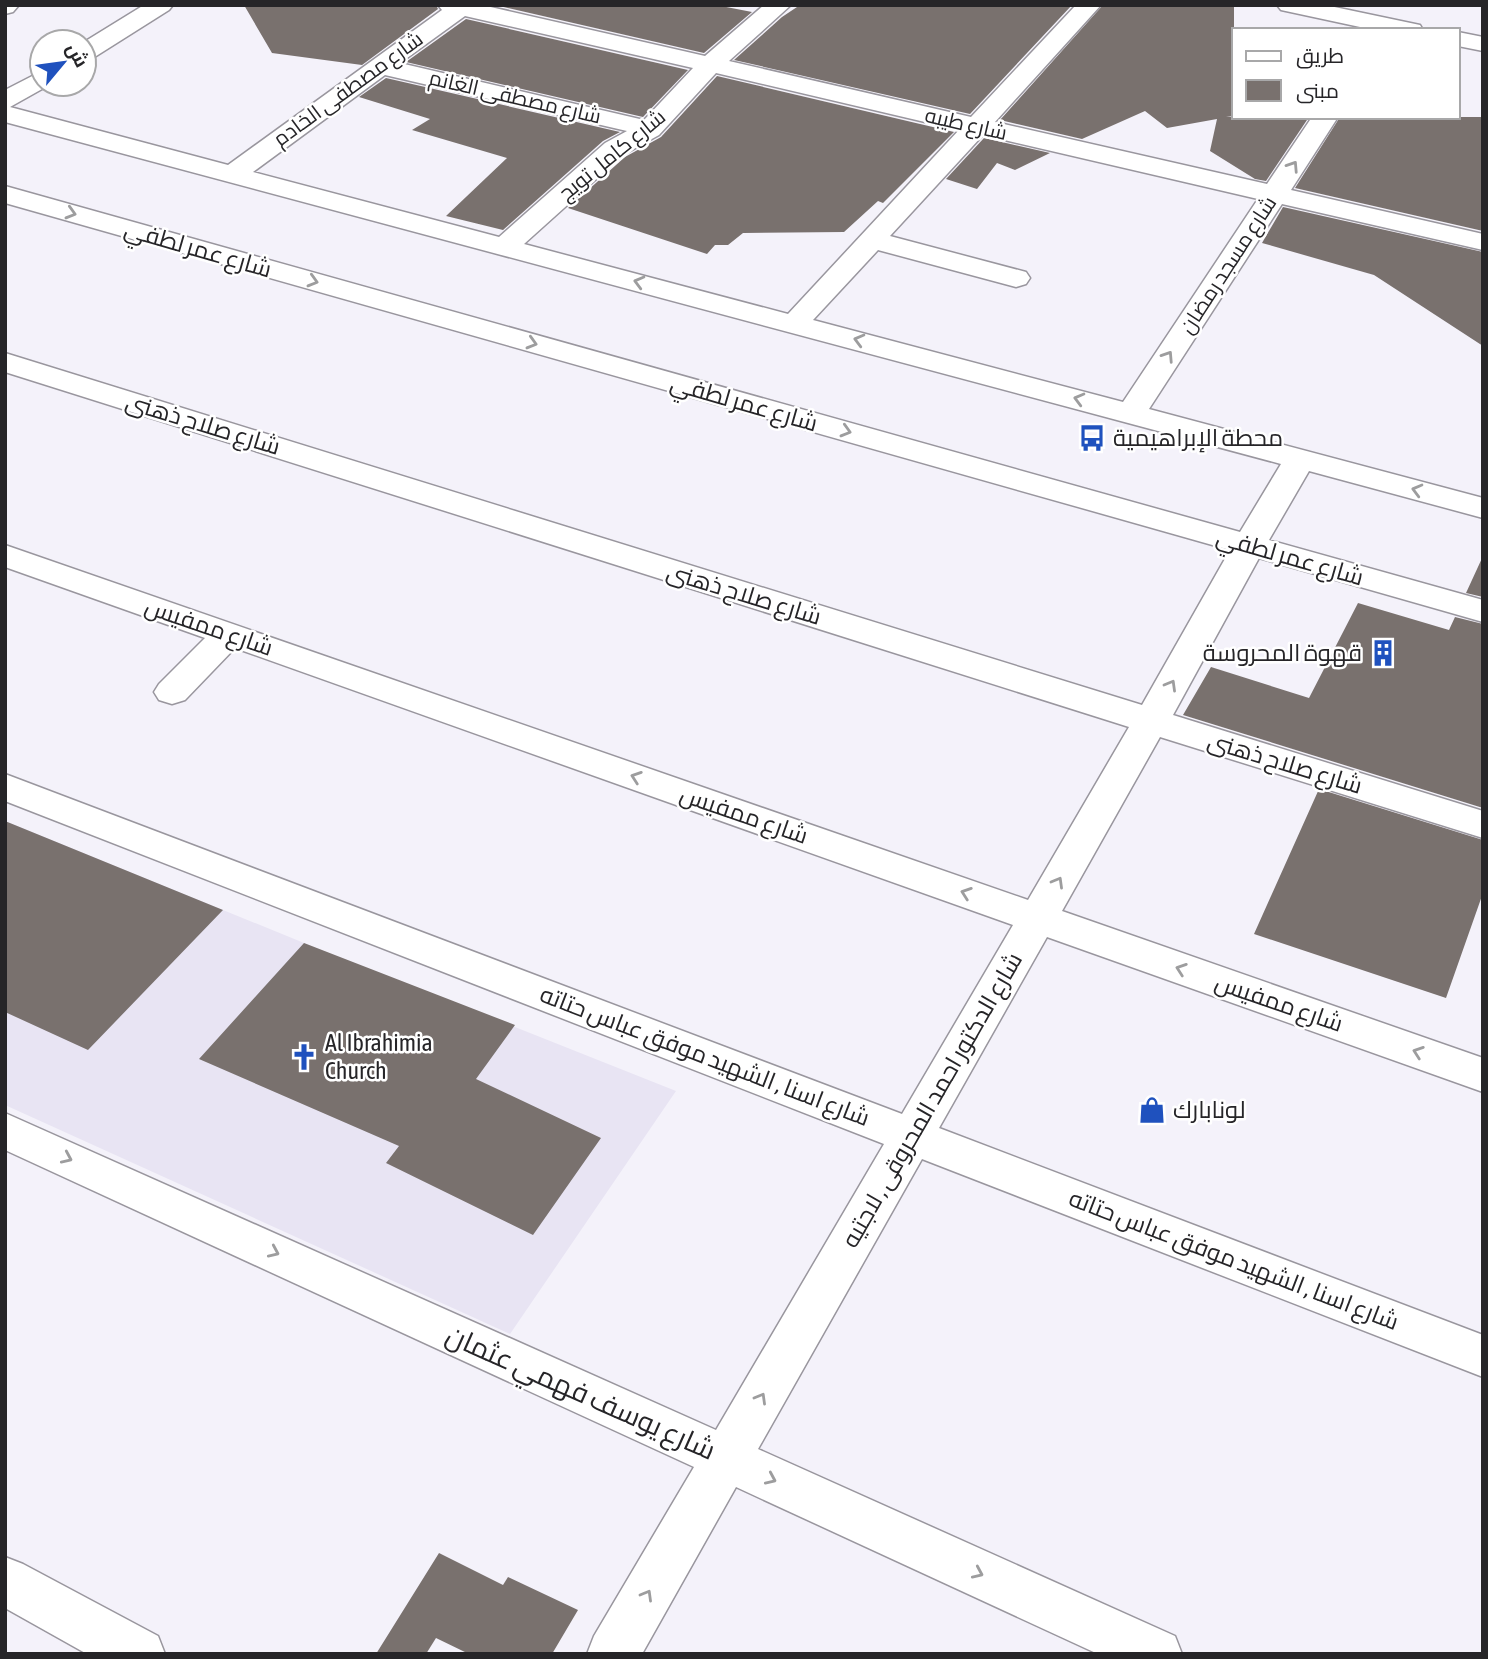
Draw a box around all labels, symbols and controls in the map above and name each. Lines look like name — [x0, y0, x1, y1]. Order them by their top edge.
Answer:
street label: شارع مصطفى الخادم — [268, 26, 429, 153]
north arrow — [28, 28, 98, 98]
legend — [1232, 28, 1460, 119]
text: ش — [61, 39, 93, 71]
text: طريق — [1296, 43, 1344, 69]
street label: شارع مصطفى الغانم — [426, 65, 604, 130]
text: مبنى — [1296, 78, 1339, 104]
street label: شارع طيبه — [922, 102, 1010, 147]
street label: شارع كامل تويج — [553, 104, 672, 207]
one-way arrow — [1285, 160, 1298, 173]
street label: شارع مسجد رمضان — [1174, 191, 1283, 339]
one-way arrow — [65, 204, 77, 219]
street label: شارع عمر لطفي — [120, 215, 275, 288]
one-way arrow — [307, 273, 319, 287]
one-way arrow — [633, 276, 645, 290]
one-way arrow — [853, 334, 865, 348]
one-way arrow — [526, 335, 538, 349]
one-way arrow — [1160, 351, 1172, 364]
street label: شارع عمر لطفي — [666, 369, 821, 442]
street label: شارع صلاح ذهنى — [122, 387, 284, 463]
one-way arrow — [1073, 393, 1085, 407]
one-way arrow — [839, 423, 851, 438]
bus stop icon: محطة الإبراهيمية — [1077, 423, 1107, 453]
place label: محطة الإبراهيمية — [1113, 424, 1283, 453]
one-way arrow — [1411, 484, 1423, 498]
street label: شارع عمر لطفي — [1212, 523, 1367, 596]
street label: شارع صلاح ذهنى — [663, 557, 825, 633]
street label: شارع ممفيس — [141, 592, 277, 664]
building icon: قهوة المحروسة — [1368, 638, 1398, 668]
place label: قهوة المحروسة — [1203, 639, 1362, 667]
one-way arrow — [1163, 679, 1176, 692]
street label: شارع صلاح ذهنى — [1204, 726, 1366, 802]
one-way arrow — [630, 771, 642, 785]
street label: شارع ممفيس — [676, 780, 812, 852]
one-way arrow — [1050, 877, 1063, 889]
one-way arrow — [960, 887, 973, 901]
street label: شارع الدكتور احمد المحروقى , لاجتيه — [836, 948, 1030, 1253]
one-way arrow — [1175, 963, 1187, 977]
street label: شارع ممفيس — [1211, 968, 1347, 1040]
street label: شارع اسنا , الشهيد موفق عباس حتاته — [535, 980, 874, 1134]
place label: Al Ibrahimia Church — [325, 1029, 433, 1084]
church icon: Al Ibrahimia Church — [289, 1042, 319, 1072]
one-way arrow — [1413, 1046, 1425, 1060]
shop icon: لونابارك — [1137, 1095, 1167, 1125]
place label: لونابارك — [1173, 1096, 1246, 1123]
one-way arrow — [60, 1150, 73, 1164]
street label: شارع اسنا , الشهيد موفق عباس حتاته — [1064, 1184, 1403, 1338]
one-way arrow — [267, 1244, 280, 1258]
street label: شارع يوسف فهمي عثمان — [439, 1318, 721, 1471]
one-way arrow — [753, 1392, 766, 1405]
one-way arrow — [764, 1471, 776, 1485]
one-way arrow — [971, 1565, 984, 1579]
one-way arrow — [639, 1589, 652, 1602]

